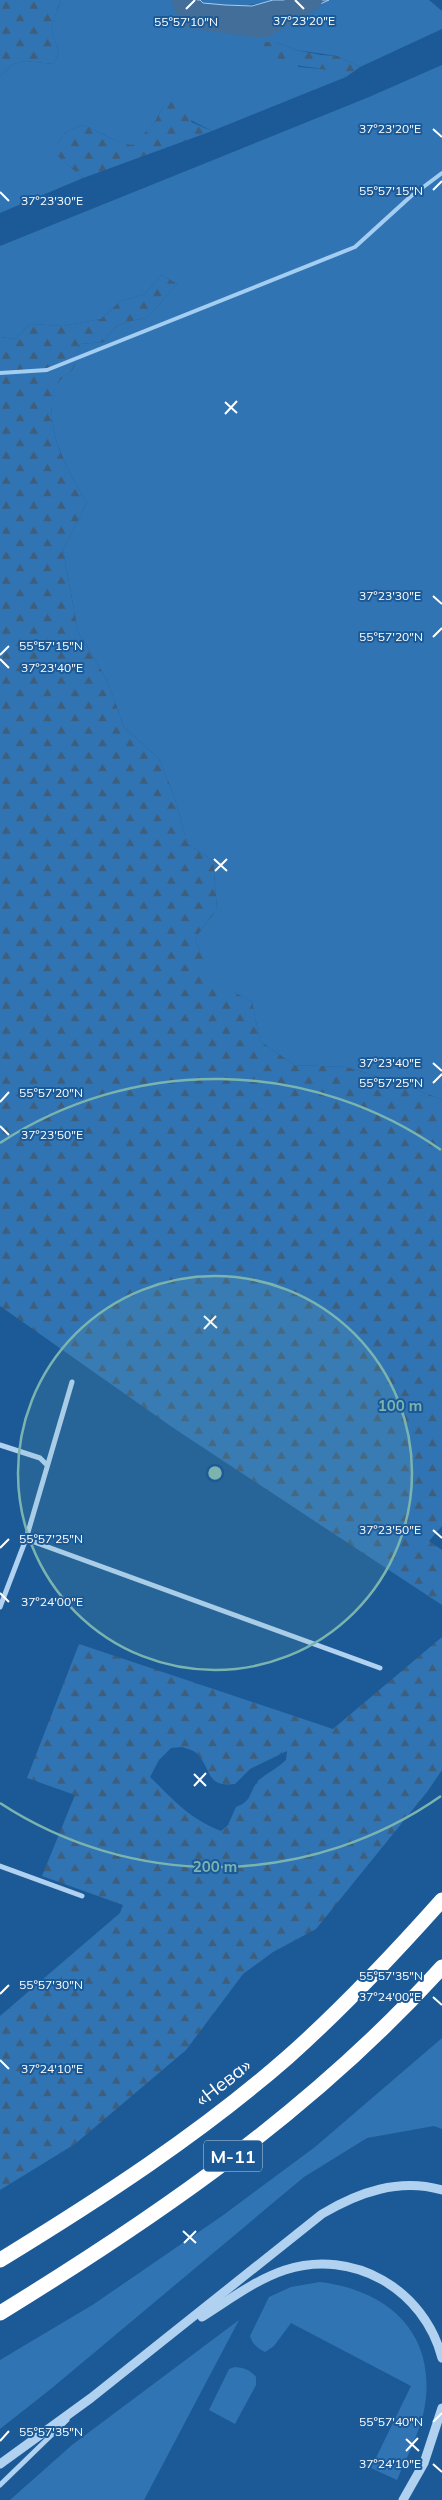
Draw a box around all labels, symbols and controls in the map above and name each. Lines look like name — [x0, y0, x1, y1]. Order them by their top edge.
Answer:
text: 37°23'20"E — [273, 13, 335, 28]
text: 55°57'10"N — [154, 14, 218, 29]
text: 37°23'20"E — [359, 121, 421, 136]
text: 55°57'15"N — [359, 183, 423, 198]
text: 37°23'30"E — [21, 193, 83, 208]
text: 37°23'30"E — [359, 588, 421, 603]
text: 55°57'20"N — [359, 629, 423, 644]
text: 55°57'15"N — [19, 638, 83, 653]
text: 37°23'40"E — [21, 660, 83, 675]
text: 37°23'40"E — [359, 1055, 421, 1070]
text: 55°57'25"N — [359, 1075, 423, 1090]
text: 55°57'20"N — [19, 1085, 83, 1100]
text: 37°23'50"E — [21, 1127, 83, 1142]
text: 100 m — [378, 1396, 422, 1415]
centre of rings — [206, 1464, 224, 1482]
text: 37°23'50"E — [359, 1522, 421, 1537]
text: 55°57'25"N — [19, 1531, 83, 1546]
text: 37°24'00"E — [21, 1594, 83, 1609]
text: 200 m — [193, 1857, 237, 1876]
text: 55°57'35"N — [359, 1968, 423, 1983]
text: 55°57'30"N — [19, 1977, 83, 1992]
text: 37°24'00"E — [359, 1989, 421, 2004]
street label: «Нева» — [190, 2053, 256, 2111]
text: 37°24'10"E — [21, 2061, 83, 2076]
road number: М-11 — [204, 2140, 262, 2172]
text: 55°57'40"N — [359, 2414, 423, 2429]
text: 55°57'35"N — [19, 2424, 83, 2439]
text: 37°24'10"E — [359, 2456, 421, 2471]

